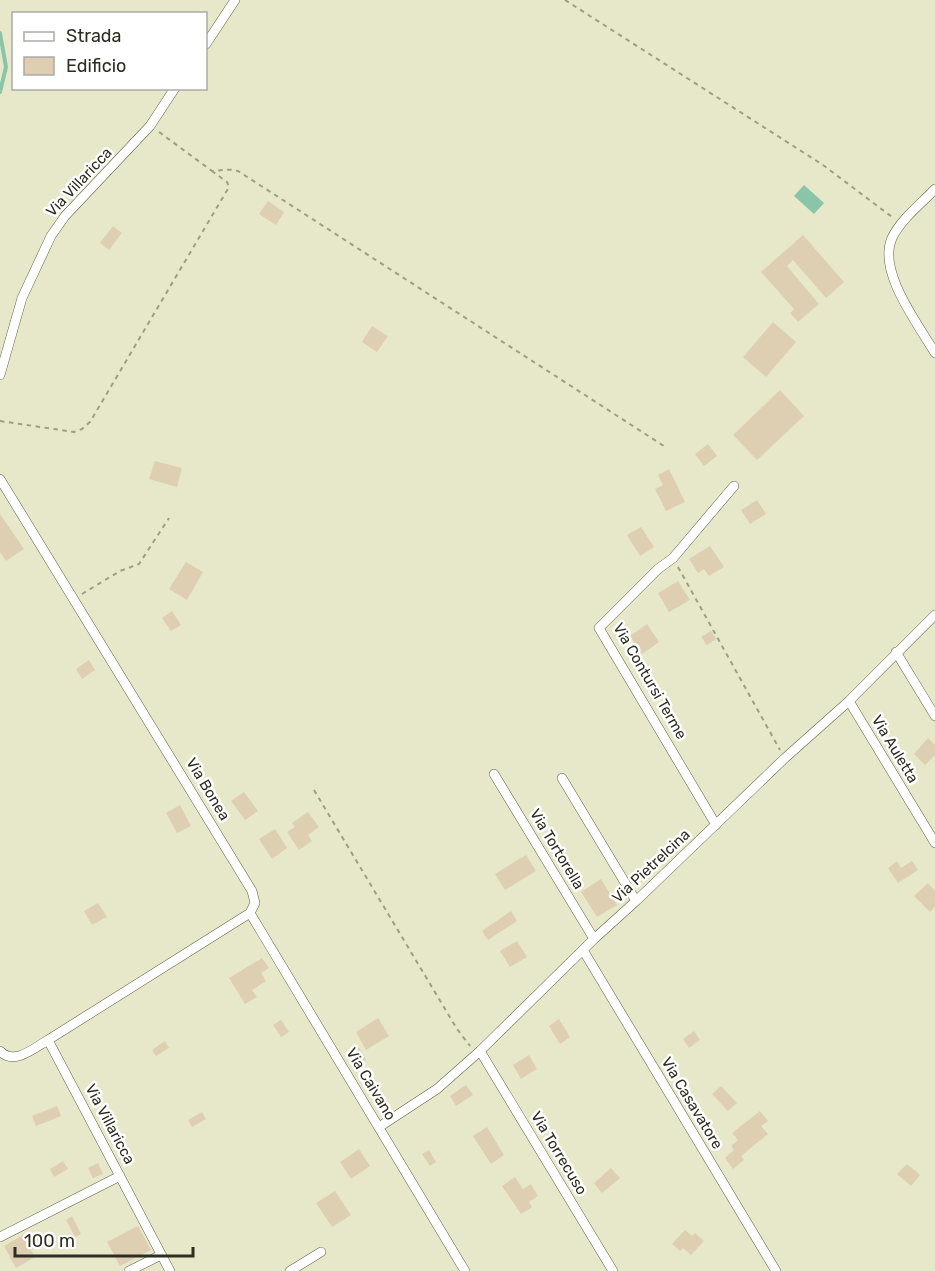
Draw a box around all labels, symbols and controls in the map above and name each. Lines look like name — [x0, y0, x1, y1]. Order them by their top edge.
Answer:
legend — [12, 12, 207, 90]
text: Strada — [66, 25, 122, 47]
text: Edificio — [66, 55, 126, 77]
street label: Via Villaricca — [42, 144, 116, 220]
street label: Via Contursi Terme — [609, 620, 691, 742]
street label: Via Auletta — [868, 712, 922, 786]
street label: Via Bonea — [182, 754, 234, 824]
street label: Via Tortorella — [526, 806, 588, 892]
street label: Via Pietrelcina — [608, 825, 694, 907]
street label: Via Caivano — [342, 1045, 400, 1123]
street label: Via Casavatore — [657, 1054, 727, 1152]
street label: Via Villaricca — [81, 1081, 139, 1167]
street label: Via Torrecuso — [527, 1108, 591, 1198]
scale bar — [15, 1220, 194, 1258]
text: 100 m — [24, 1230, 75, 1252]

